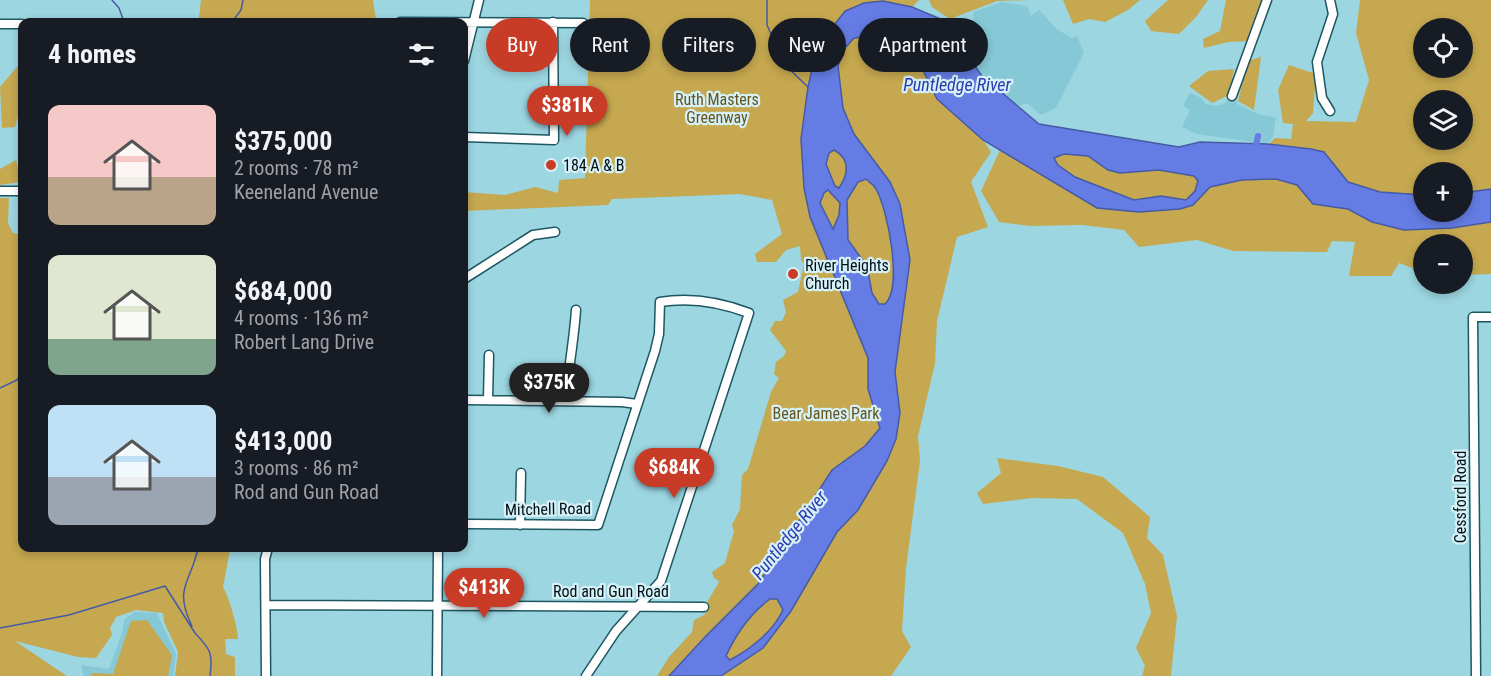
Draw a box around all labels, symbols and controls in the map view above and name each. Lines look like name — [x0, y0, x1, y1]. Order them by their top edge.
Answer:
chip: Buy — [486, 18, 558, 72]
chip: Rent — [570, 18, 650, 72]
chip: Filters — [662, 18, 756, 72]
chip: New — [768, 18, 846, 72]
chip: Apartment — [858, 18, 988, 72]
map controls — [1413, 18, 1473, 294]
button: locate — [1413, 18, 1473, 78]
icon: filters — [405, 38, 438, 71]
text: 4 homes — [48, 39, 136, 69]
water label: Puntledge River — [903, 74, 1011, 95]
pin: $381K — [525, 86, 609, 137]
park label: Ruth Masters Greenway — [675, 90, 759, 127]
button: layers — [1413, 90, 1473, 150]
text: $381K — [541, 93, 593, 117]
text: $375,000 — [234, 126, 332, 156]
icon: home — [96, 129, 168, 201]
text: 2 rooms · 78 m² — [234, 156, 359, 180]
place label: 184 A & B — [563, 156, 624, 175]
marker: 184 A & B — [544, 158, 558, 172]
button: + — [1413, 162, 1473, 222]
text: Keeneland Avenue — [234, 180, 378, 204]
button: − — [1413, 234, 1473, 294]
place label: River Heights Church — [805, 256, 889, 293]
marker: River Heights Church — [786, 267, 800, 281]
text: $684,000 — [234, 276, 332, 306]
icon: home — [96, 279, 168, 351]
text: 4 rooms · 136 m² — [234, 306, 369, 330]
text: Robert Lang Drive — [234, 330, 374, 354]
pin: $375K — [507, 363, 591, 414]
text: $375K — [523, 370, 575, 394]
park label: Bear James Park — [773, 404, 880, 423]
text: $413,000 — [234, 426, 332, 456]
icon: home — [96, 429, 168, 501]
pin: $684K — [632, 448, 716, 499]
street label: Cessford Road — [1451, 451, 1470, 543]
text: $684K — [648, 455, 700, 479]
text: 3 rooms · 86 m² — [234, 456, 359, 480]
text: Rod and Gun Road — [234, 480, 379, 504]
water label: Puntledge River — [747, 486, 831, 583]
street label: Mitchell Road — [505, 499, 591, 519]
pin: $413K — [442, 568, 526, 619]
text: $413K — [458, 575, 510, 599]
street label: Rod and Gun Road — [553, 582, 669, 601]

